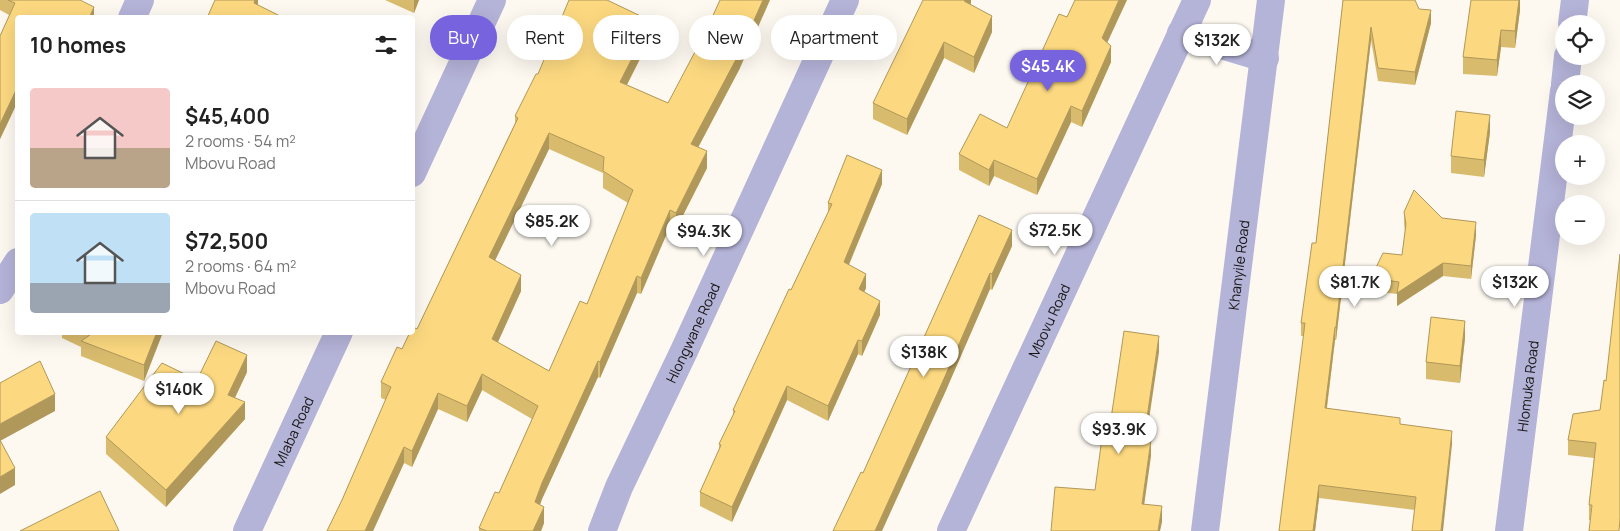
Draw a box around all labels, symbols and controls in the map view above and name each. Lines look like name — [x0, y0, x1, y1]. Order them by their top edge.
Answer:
chip: Buy — [430, 15, 497, 60]
chip: Rent — [507, 15, 583, 60]
chip: Filters — [593, 15, 679, 60]
chip: New — [689, 15, 761, 60]
chip: Apartment — [771, 15, 897, 60]
map controls — [1555, 15, 1605, 245]
button: locate — [1555, 15, 1605, 65]
pin: $132K — [1182, 23, 1252, 66]
text: $132K — [1194, 29, 1240, 51]
text: 10 homes — [30, 31, 126, 59]
icon: filters — [372, 31, 400, 59]
pin: $45.4K — [1007, 49, 1089, 92]
text: $45.4K — [1021, 55, 1075, 77]
button: layers — [1555, 75, 1605, 125]
text: $45,400 — [185, 102, 270, 130]
icon: home — [70, 108, 130, 168]
text: 2 rooms · 54 m² — [185, 130, 296, 152]
button: + — [1555, 135, 1605, 185]
text: Mbovu Road — [185, 152, 276, 174]
button: − — [1555, 195, 1605, 245]
pin: $85.2K — [511, 204, 593, 247]
text: $85.2K — [525, 210, 579, 232]
pin: $94.3K — [663, 214, 745, 257]
pin: $72.5K — [1014, 214, 1096, 256]
text: $72.5K — [1029, 219, 1081, 241]
street label: Khanyile Road — [1223, 219, 1253, 311]
text: $94.3K — [677, 220, 731, 242]
text: $72,500 — [185, 227, 268, 255]
icon: home — [70, 233, 130, 293]
text: 2 rooms · 64 m² — [185, 255, 296, 277]
pin: $81.7K — [1314, 266, 1396, 308]
pin: $132K — [1480, 266, 1550, 308]
text: $81.7K — [1330, 271, 1380, 293]
text: $132K — [1492, 271, 1538, 293]
text: Mbovu Road — [185, 277, 276, 299]
street label: Hlongwane Road — [661, 280, 724, 386]
street label: Mbovu Road — [1023, 280, 1074, 361]
pin: $138K — [889, 336, 959, 378]
street label: Hlomuka Road — [1512, 339, 1542, 433]
text: $138K — [901, 341, 947, 363]
pin: $140K — [144, 372, 214, 415]
text: $140K — [155, 378, 203, 400]
street label: Mlaba Road — [269, 393, 318, 469]
pin: $93.9K — [1078, 412, 1160, 455]
text: $93.9K — [1092, 418, 1146, 440]

